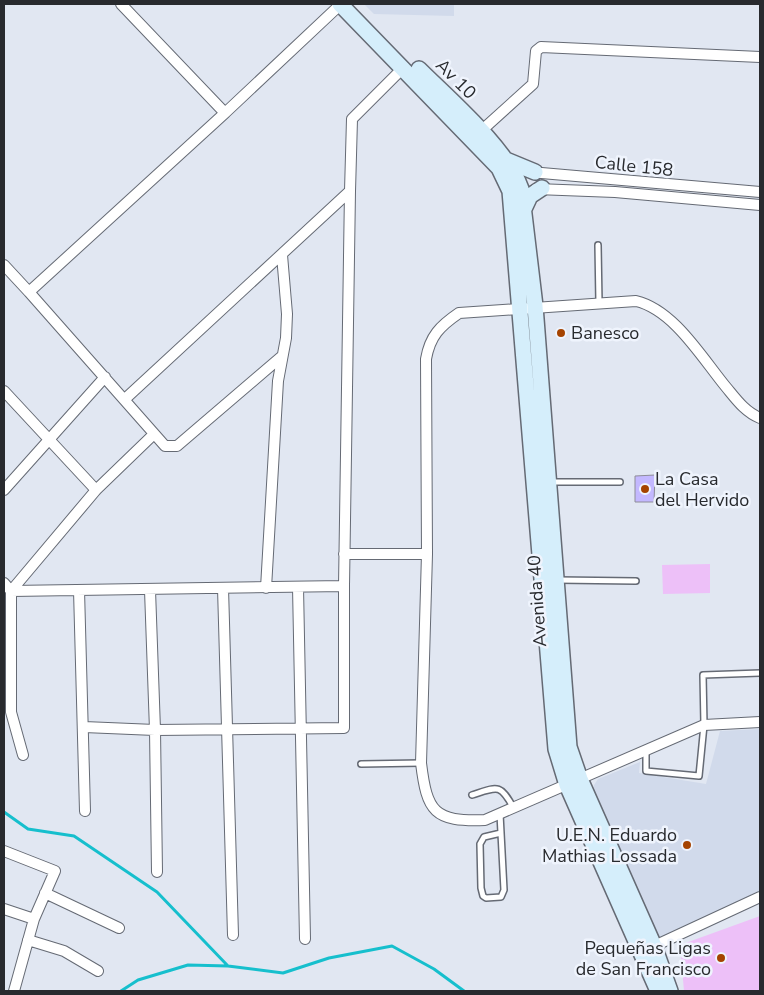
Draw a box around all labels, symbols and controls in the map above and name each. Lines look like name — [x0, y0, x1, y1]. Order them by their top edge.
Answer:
street label: Av 10 — [430, 53, 482, 105]
street label: Calle 158 — [594, 150, 674, 182]
place label: Banesco — [571, 321, 639, 345]
marker: Banesco — [555, 327, 567, 339]
place label: La Casa del Hervido — [655, 467, 749, 512]
marker: La Casa del Hervido — [639, 483, 651, 495]
street label: Avenida 40 — [522, 554, 552, 648]
place label: U.E.N. Eduardo Mathias Lossada — [542, 823, 677, 868]
marker: U.E.N. Eduardo Mathias Lossada — [681, 839, 693, 851]
place label: Pequeñas Ligas de San Francisco — [576, 936, 711, 981]
marker: Pequeñas Ligas de San Francisco — [715, 952, 727, 964]

